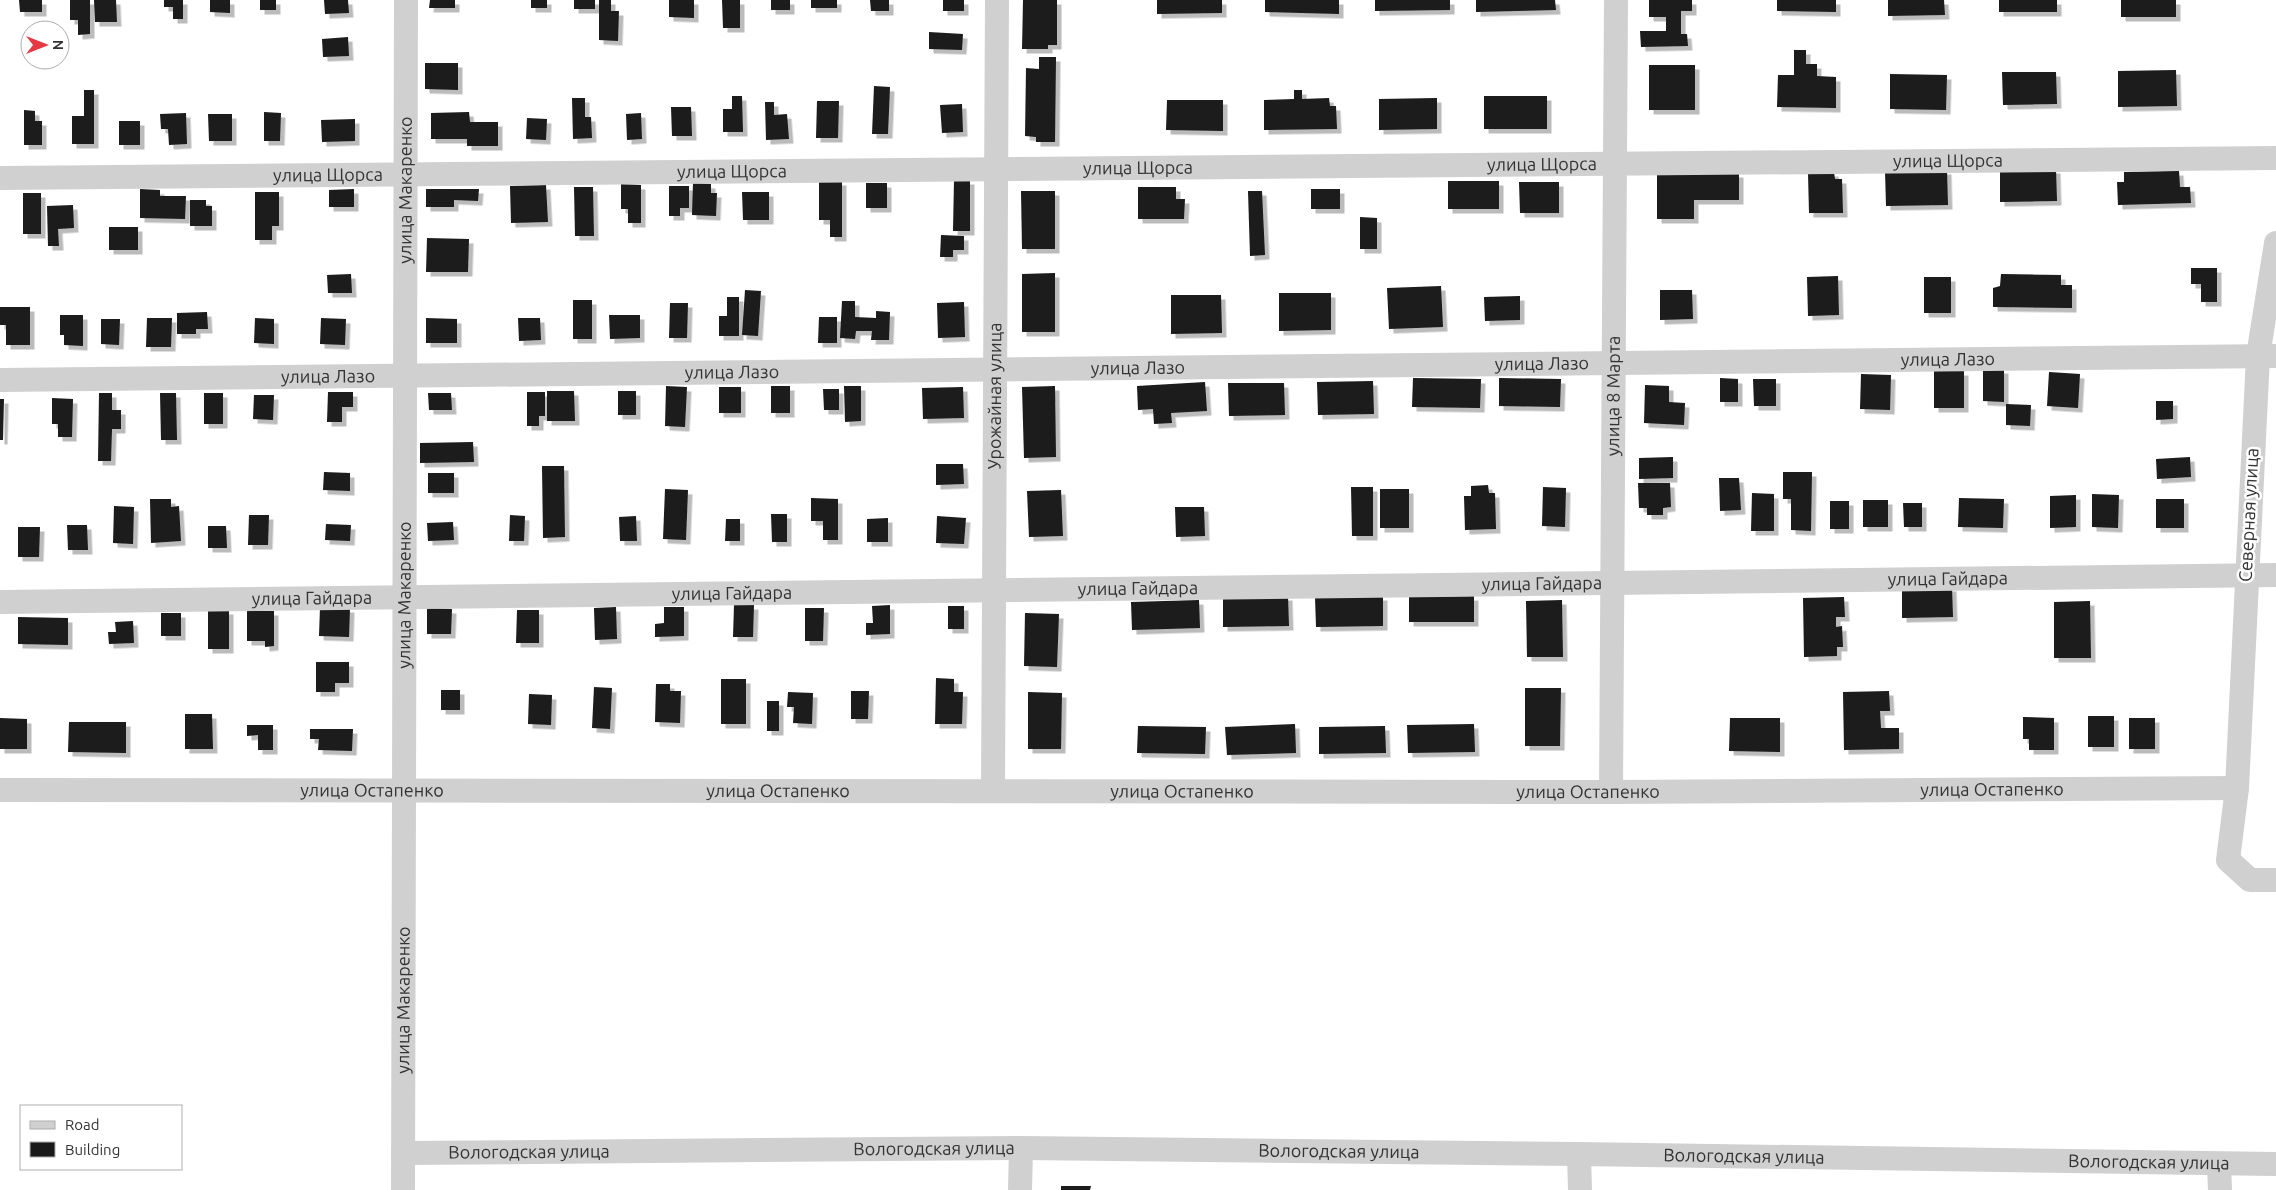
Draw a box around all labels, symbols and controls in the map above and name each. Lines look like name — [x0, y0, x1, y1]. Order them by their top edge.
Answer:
north arrow — [20, 20, 70, 70]
text: N — [50, 40, 66, 50]
street label: улица Макаренко — [394, 116, 415, 264]
street label: улица Щорса — [1893, 149, 2003, 170]
street label: улица Щорса — [1487, 153, 1597, 174]
street label: улица Щорса — [1083, 157, 1193, 177]
street label: улица Щорса — [677, 160, 787, 181]
street label: улица Щорса — [273, 164, 383, 185]
street label: Урожайная улица — [984, 322, 1004, 470]
street label: улица 8 Марта — [1602, 336, 1623, 456]
street label: улица Лазо — [1901, 348, 1995, 369]
street label: улица Лазо — [1495, 352, 1589, 373]
street label: улица Лазо — [1091, 357, 1185, 377]
street label: улица Лазо — [685, 361, 779, 382]
street label: улица Лазо — [281, 365, 375, 386]
street label: Северная улица — [2235, 447, 2261, 582]
street label: улица Макаренко — [393, 521, 414, 669]
street label: улица Гайдара — [1888, 567, 2008, 589]
street label: улица Гайдара — [1482, 572, 1602, 593]
street label: улица Гайдара — [1078, 577, 1198, 598]
street label: улица Гайдара — [672, 582, 792, 603]
street label: улица Гайдара — [252, 587, 372, 608]
street label: улица Остапенко — [1920, 778, 2064, 799]
street label: улица Остапенко — [300, 779, 444, 800]
street label: улица Остапенко — [706, 780, 850, 800]
street label: улица Остапенко — [1110, 780, 1254, 801]
street label: улица Остапенко — [1516, 781, 1660, 801]
street label: улица Макаренко — [392, 926, 413, 1074]
legend — [20, 1105, 182, 1170]
text: Road — [65, 1116, 100, 1133]
street label: Вологодская улица — [853, 1137, 1015, 1158]
street label: Вологодская улица — [448, 1140, 610, 1162]
street label: Вологодская улица — [1258, 1140, 1420, 1161]
text: Building — [65, 1141, 120, 1158]
street label: Вологодская улица — [1663, 1144, 1825, 1167]
street label: Вологодская улица — [2068, 1150, 2230, 1172]

